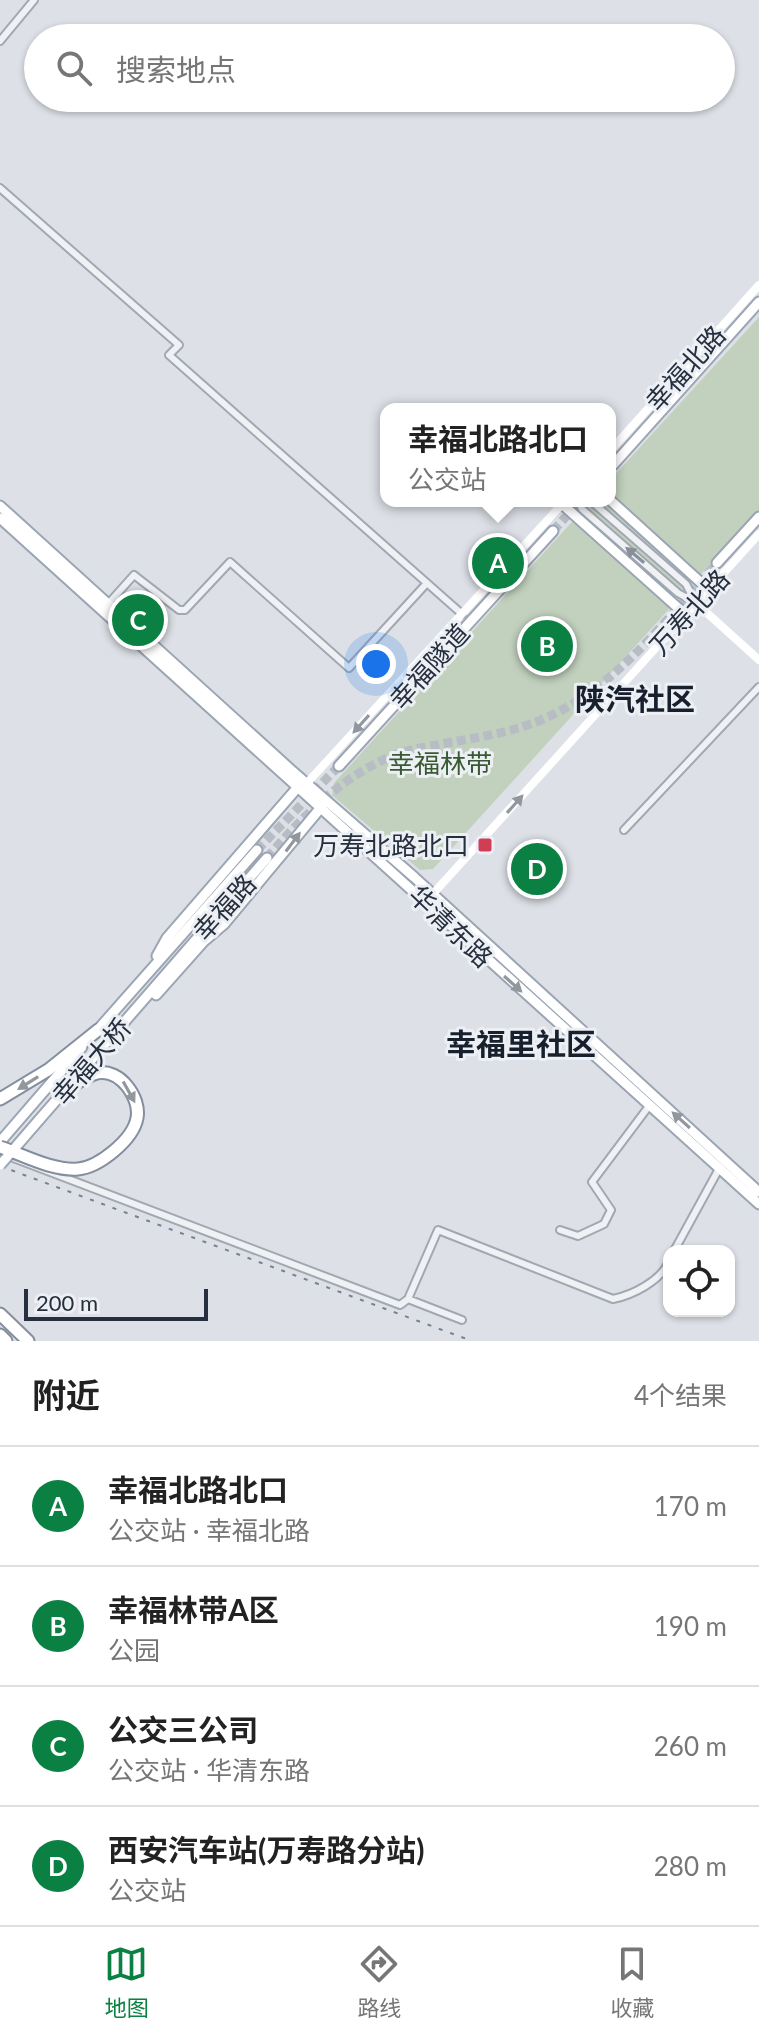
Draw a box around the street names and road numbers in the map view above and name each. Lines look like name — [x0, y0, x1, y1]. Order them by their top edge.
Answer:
street label: 幸福北路 — [638, 319, 732, 417]
street label: 万寿北路 — [642, 563, 736, 661]
street label: 幸福隧道 — [382, 617, 476, 715]
street label: 幸福路 — [186, 867, 262, 947]
street label: 华清东路 — [402, 878, 500, 974]
street label: 幸福大桥 — [45, 1011, 137, 1111]

